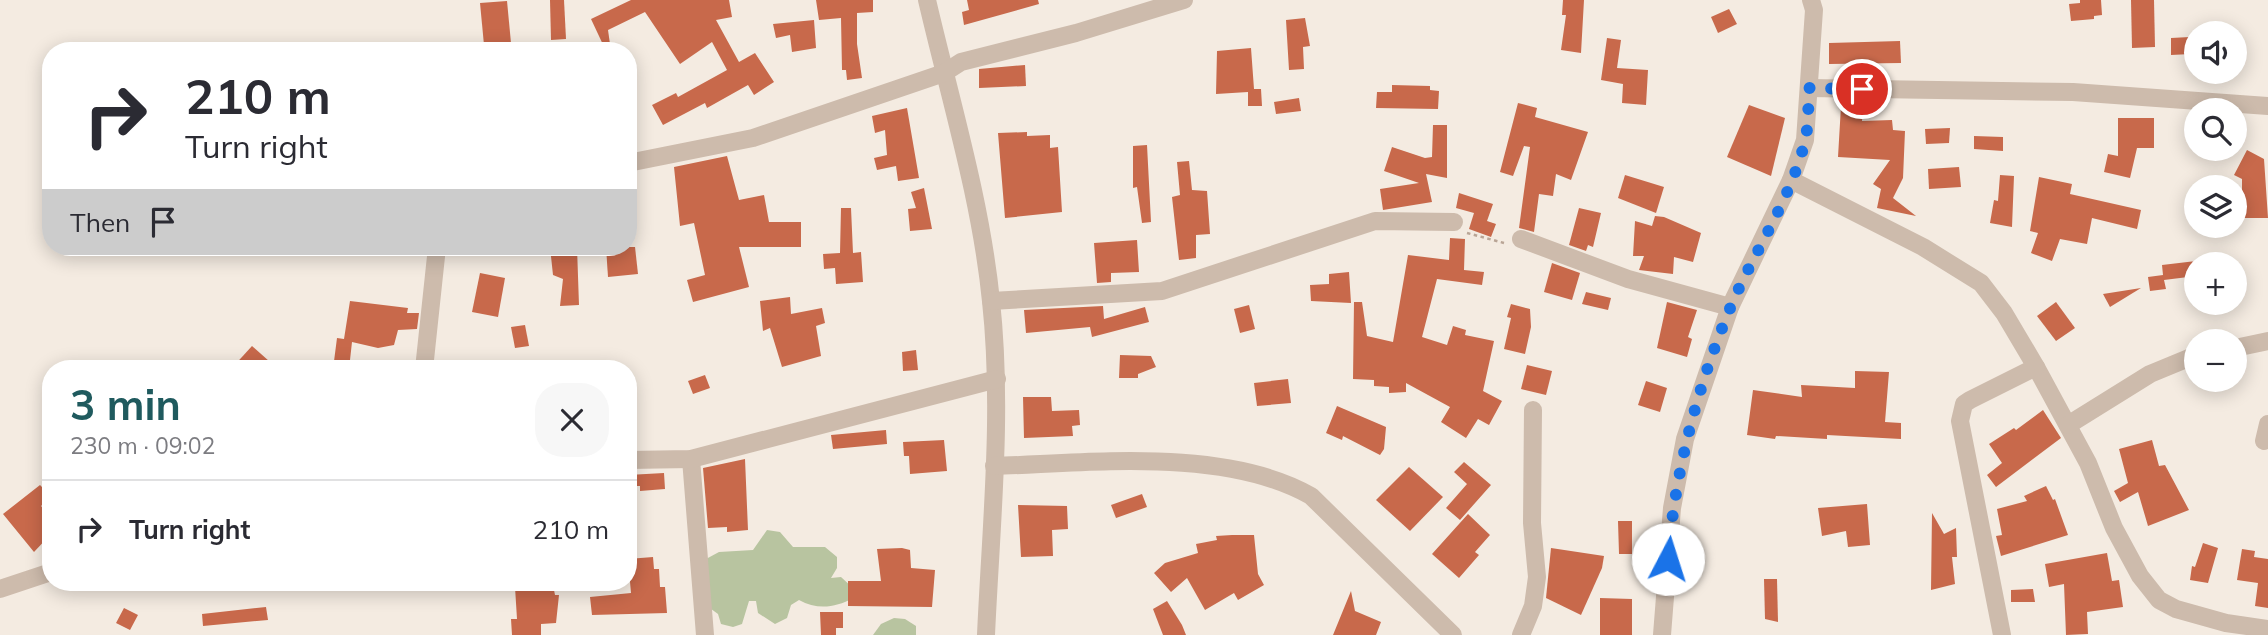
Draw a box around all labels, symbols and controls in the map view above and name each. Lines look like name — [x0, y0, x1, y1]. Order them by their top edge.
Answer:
map controls — [2184, 21, 2247, 392]
button: sound — [2184, 21, 2247, 84]
pin — [1832, 59, 1892, 119]
text: 210 m — [185, 65, 331, 126]
icon: right — [70, 70, 161, 161]
icon: arrive — [1843, 70, 1881, 108]
button: search — [2184, 98, 2247, 161]
text: Turn right — [185, 126, 328, 166]
button: layers — [2184, 175, 2247, 238]
icon: arrive — [144, 203, 182, 241]
text: Then — [70, 206, 130, 239]
button: + — [2184, 252, 2247, 315]
button: − — [2184, 329, 2247, 392]
text: 3 min — [70, 378, 181, 431]
button: close — [535, 383, 609, 457]
text: 230 m · 09:02 — [70, 431, 215, 460]
icon: right — [70, 510, 108, 548]
text: Turn right — [129, 513, 250, 546]
text: 210 m — [533, 513, 609, 546]
position arrow — [1631, 522, 1705, 596]

